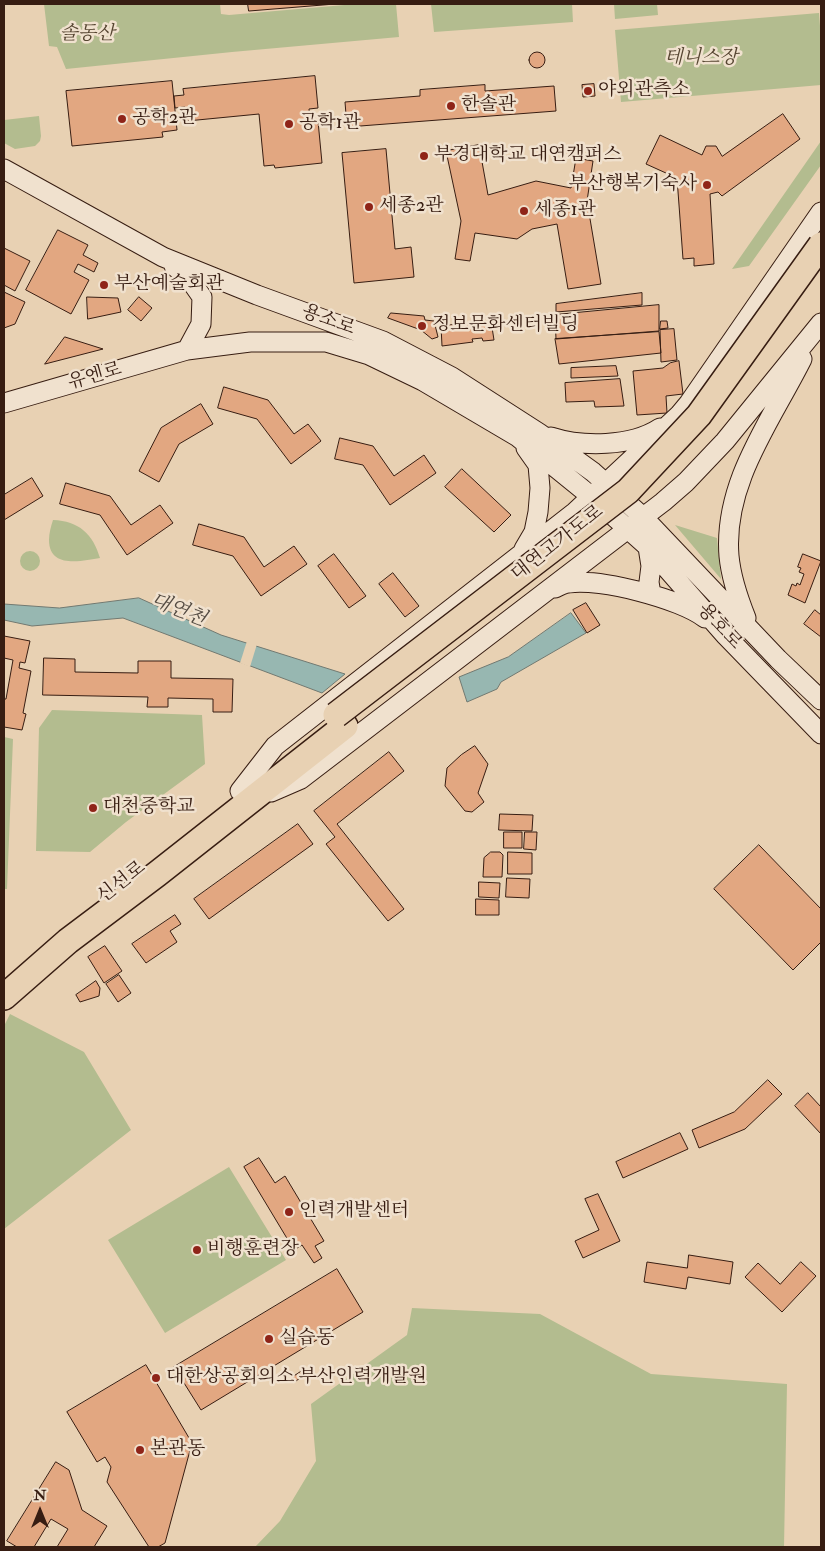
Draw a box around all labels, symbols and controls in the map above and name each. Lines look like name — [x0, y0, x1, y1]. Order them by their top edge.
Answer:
park label: 솔동산 — [59, 24, 115, 46]
park label: 테니스장 — [664, 48, 738, 70]
place label: 야외관측소 — [598, 80, 690, 102]
marker: 야외관측소 — [582, 85, 594, 97]
place label: 한솔관 — [461, 95, 516, 117]
marker: 한솔관 — [445, 100, 457, 112]
place label: 공학2관 — [132, 108, 197, 130]
marker: 공학2관 — [116, 113, 128, 125]
place label: 공학1관 — [299, 113, 361, 135]
marker: 공학1관 — [283, 118, 295, 130]
place label: 부경대학교 대연캠퍼스 — [434, 145, 622, 167]
marker: 부경대학교 대연캠퍼스 — [418, 150, 430, 162]
place label: 부산행복기숙사 — [569, 174, 697, 196]
marker: 부산행복기숙사 — [701, 179, 713, 191]
place label: 세종2관 — [379, 196, 444, 218]
place label: 세종1관 — [534, 200, 596, 222]
marker: 세종2관 — [363, 201, 375, 213]
marker: 세종1관 — [518, 205, 530, 217]
place label: 부산예술회관 — [114, 274, 224, 296]
marker: 부산예술회관 — [98, 279, 110, 291]
street label: 용소로 — [298, 301, 358, 341]
place label: 정보문화센터빌딩 — [432, 315, 579, 337]
marker: 정보문화센터빌딩 — [416, 320, 428, 332]
street label: 유엔로 — [65, 358, 125, 396]
street label: 대연고가도로 — [508, 501, 608, 587]
water label: 대연천 — [147, 589, 209, 633]
street label: 용호로 — [692, 599, 746, 655]
place label: 대천중학교 — [103, 797, 195, 819]
marker: 대천중학교 — [87, 802, 99, 814]
street label: 신선로 — [93, 857, 151, 909]
place label: 인력개발센터 — [299, 1201, 409, 1223]
marker: 인력개발센터 — [283, 1206, 295, 1218]
place label: 비행훈련장 — [207, 1239, 299, 1261]
marker: 비행훈련장 — [191, 1244, 203, 1256]
place label: 실습동 — [279, 1328, 334, 1350]
marker: 실습동 — [263, 1333, 275, 1345]
place label: 대한상공회의소 부산인력개발원 — [166, 1367, 427, 1389]
marker: 대한상공회의소 부산인력개발원 — [150, 1372, 162, 1384]
place label: 본관동 — [150, 1439, 205, 1461]
marker: 본관동 — [134, 1444, 146, 1456]
north arrow — [15, 1486, 65, 1536]
text: N — [34, 1487, 46, 1504]

